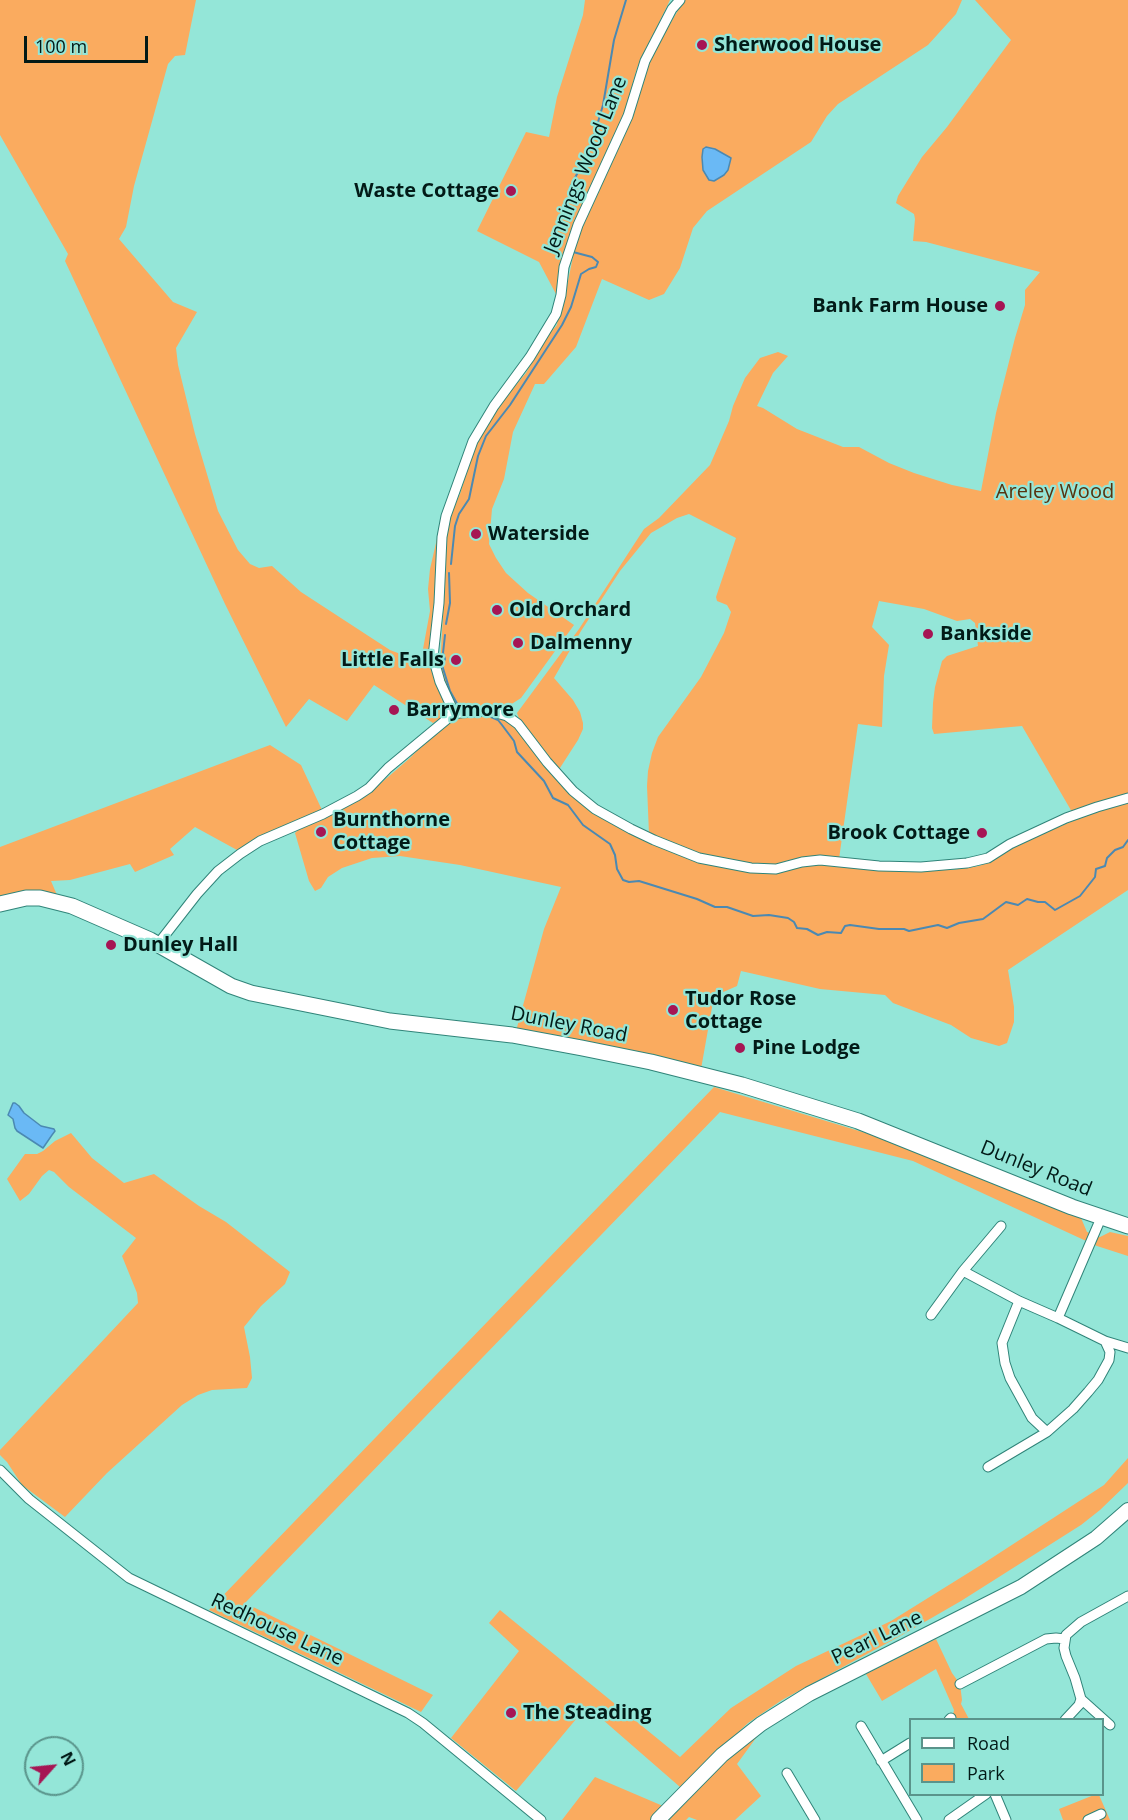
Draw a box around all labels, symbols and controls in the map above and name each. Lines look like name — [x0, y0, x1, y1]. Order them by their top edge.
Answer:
scale bar — [27, 24, 152, 62]
place label: Sherwood House — [714, 33, 881, 57]
text: 100 m — [35, 34, 87, 58]
marker: Sherwood House — [695, 38, 709, 52]
street label: Jennings Wood Lane — [539, 73, 633, 257]
place label: Waste Cottage — [354, 179, 499, 203]
marker: Waste Cottage — [504, 184, 518, 198]
place label: Bank Farm House — [812, 294, 988, 318]
marker: Bank Farm House — [993, 299, 1007, 313]
park label: Areley Wood — [996, 480, 1114, 504]
place label: Waterside — [488, 522, 590, 546]
marker: Waterside — [469, 527, 483, 541]
place label: Old Orchard — [509, 598, 631, 622]
marker: Old Orchard — [490, 603, 504, 617]
place label: Bankside — [940, 622, 1032, 646]
marker: Bankside — [921, 627, 935, 641]
place label: Dalmenny — [530, 631, 632, 655]
marker: Dalmenny — [511, 636, 525, 650]
place label: Little Falls — [341, 648, 444, 672]
marker: Little Falls — [449, 653, 463, 667]
place label: Barrymore — [406, 698, 514, 722]
marker: Barrymore — [387, 703, 401, 717]
place label: Burnthorne Cottage — [333, 808, 450, 855]
place label: Brook Cottage — [827, 821, 970, 845]
marker: Burnthorne Cottage — [314, 825, 328, 839]
marker: Brook Cottage — [975, 826, 989, 840]
place label: Dunley Hall — [123, 933, 238, 957]
marker: Dunley Hall — [104, 938, 118, 952]
place label: Tudor Rose Cottage — [685, 987, 796, 1034]
street label: Dunley Road — [509, 1002, 629, 1048]
marker: Tudor Rose Cottage — [666, 1003, 680, 1017]
place label: Pine Lodge — [752, 1036, 860, 1060]
marker: Pine Lodge — [733, 1041, 747, 1055]
street label: Dunley Road — [977, 1136, 1095, 1202]
street label: Redhouse Lane — [207, 1589, 347, 1671]
street label: Pearl Lane — [828, 1606, 926, 1670]
place label: The Steading — [523, 1701, 652, 1725]
marker: The Steading — [504, 1706, 518, 1720]
legend — [909, 1718, 1104, 1796]
text: Road — [967, 1731, 1010, 1755]
north arrow — [24, 1736, 84, 1796]
text: N — [55, 1748, 81, 1770]
text: Park — [967, 1761, 1005, 1785]

